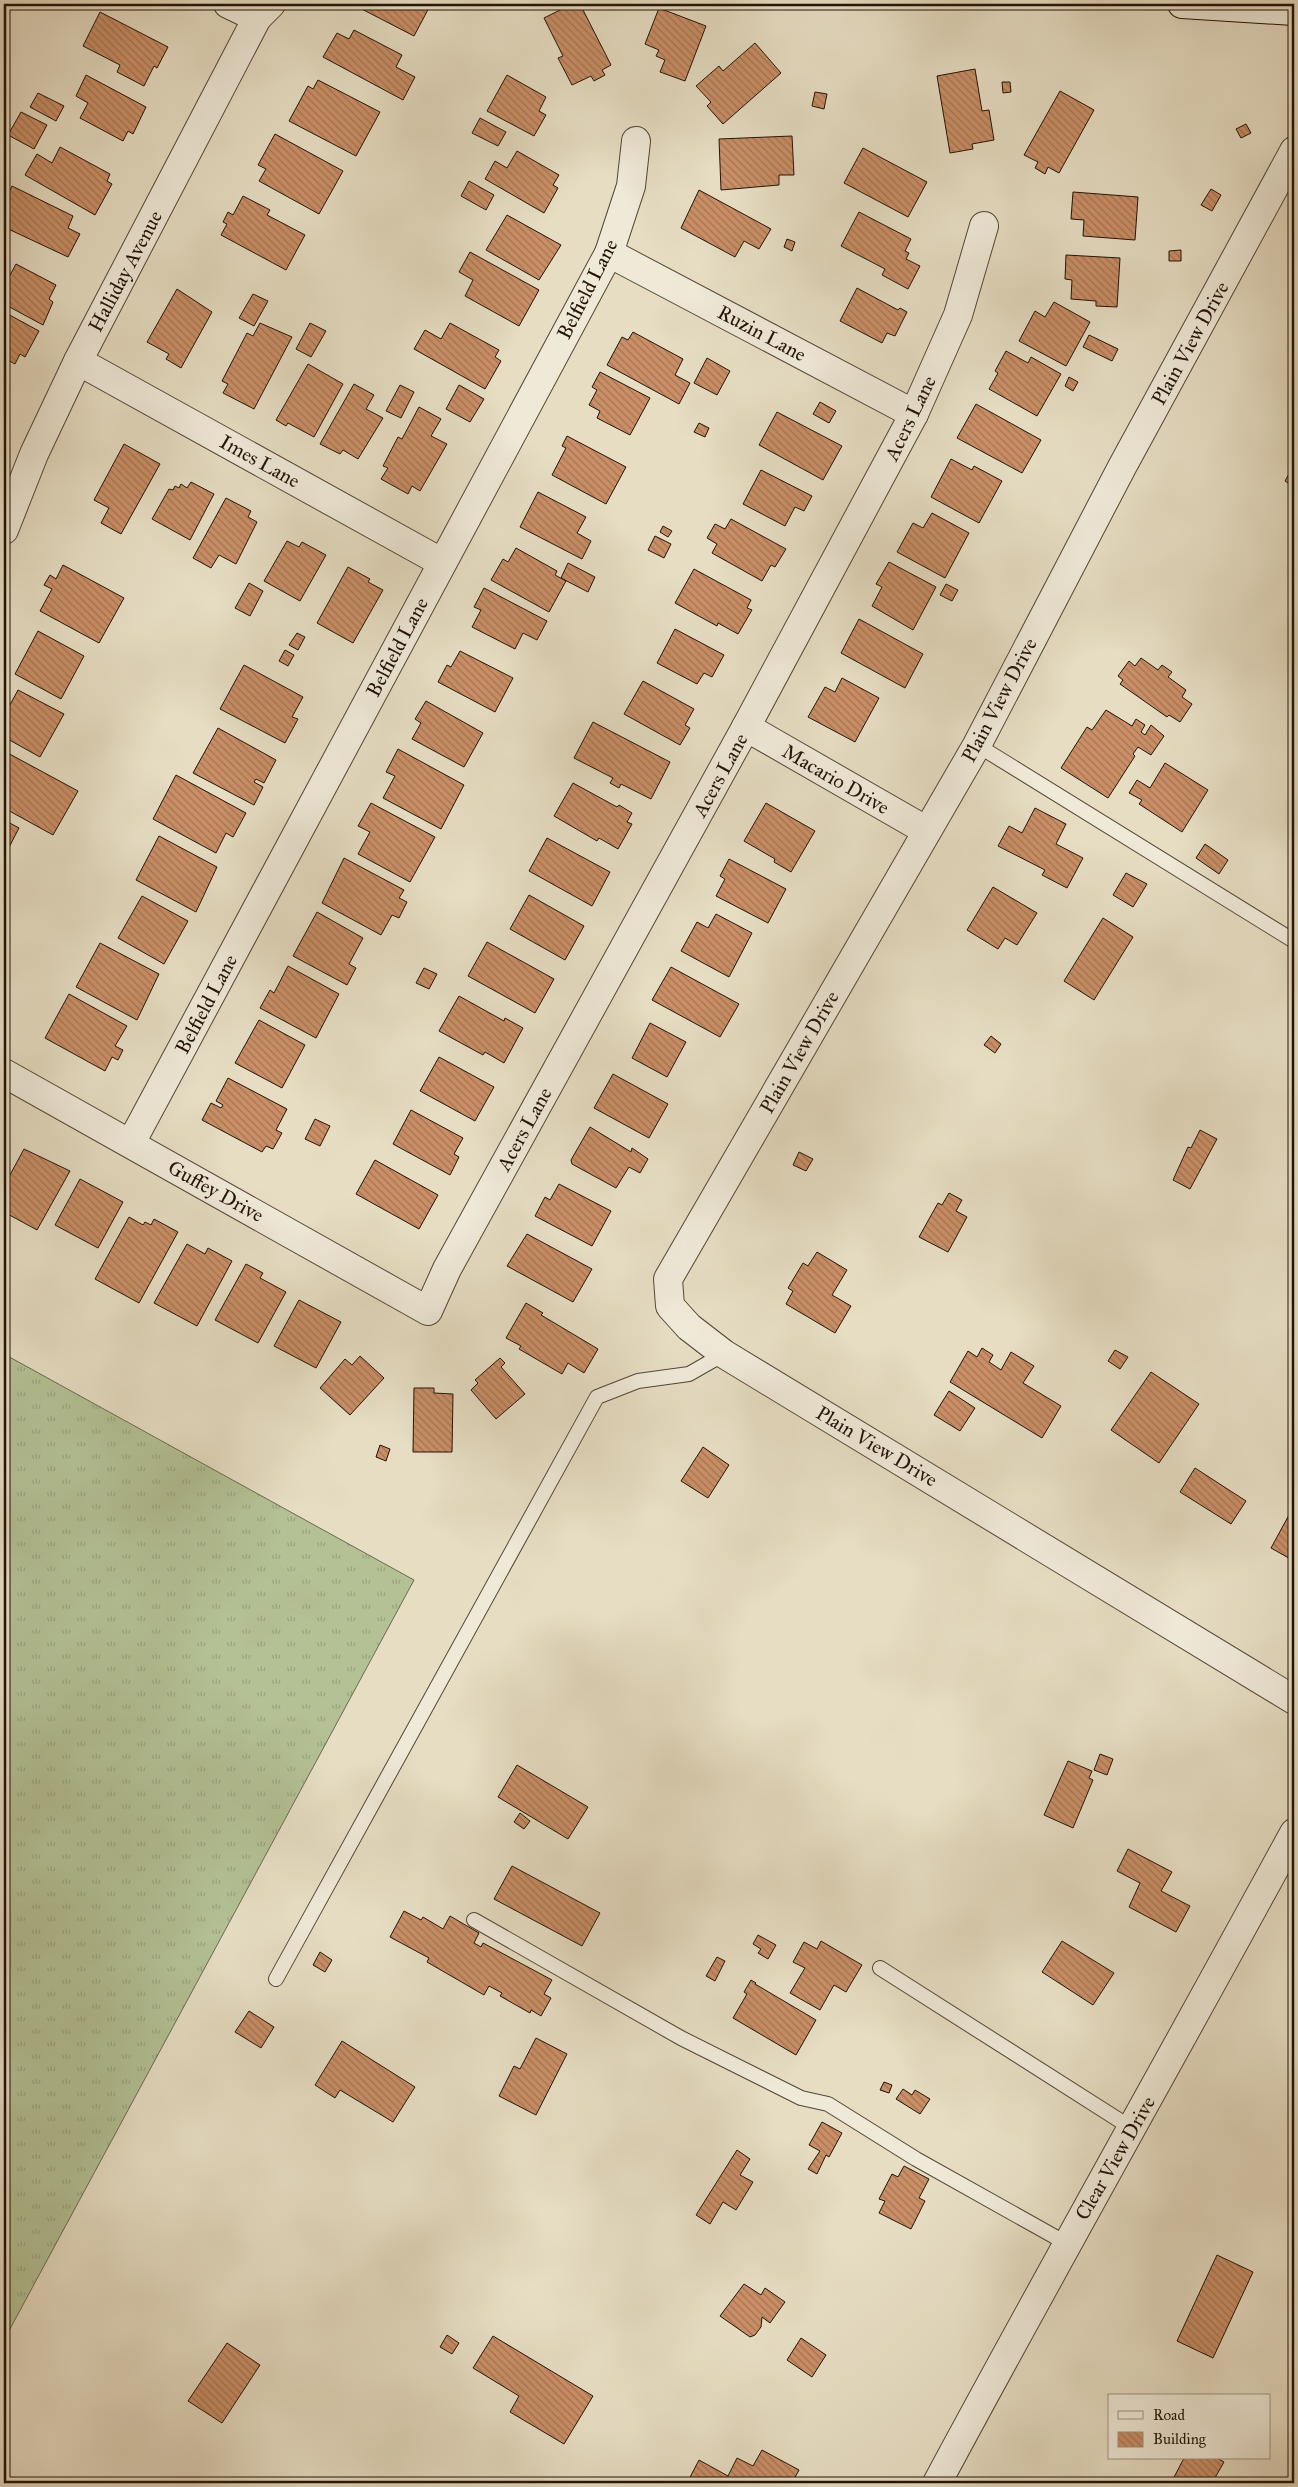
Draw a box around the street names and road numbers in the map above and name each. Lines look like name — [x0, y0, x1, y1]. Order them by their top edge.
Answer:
street label: Halliday Avenue — [83, 206, 167, 336]
street label: Belfield Lane — [552, 235, 622, 343]
street label: Plain View Drive — [1146, 277, 1234, 409]
street label: Ruzin Lane — [714, 300, 810, 366]
street label: Acers Lane — [879, 372, 941, 465]
street label: Imes Lane — [216, 429, 304, 493]
street label: Belfield Lane — [361, 593, 433, 701]
street label: Plain View Drive — [956, 634, 1042, 766]
street label: Acers Lane — [687, 729, 753, 822]
street label: Macario Drive — [778, 739, 894, 819]
street label: Belfield Lane — [170, 950, 242, 1058]
street label: Plain View Drive — [754, 987, 844, 1117]
street label: Acers Lane — [491, 1083, 557, 1176]
street label: Guffey Drive — [164, 1155, 268, 1227]
street label: Plain View Drive — [812, 1400, 942, 1492]
street label: Clear View Drive — [1070, 2092, 1160, 2224]

